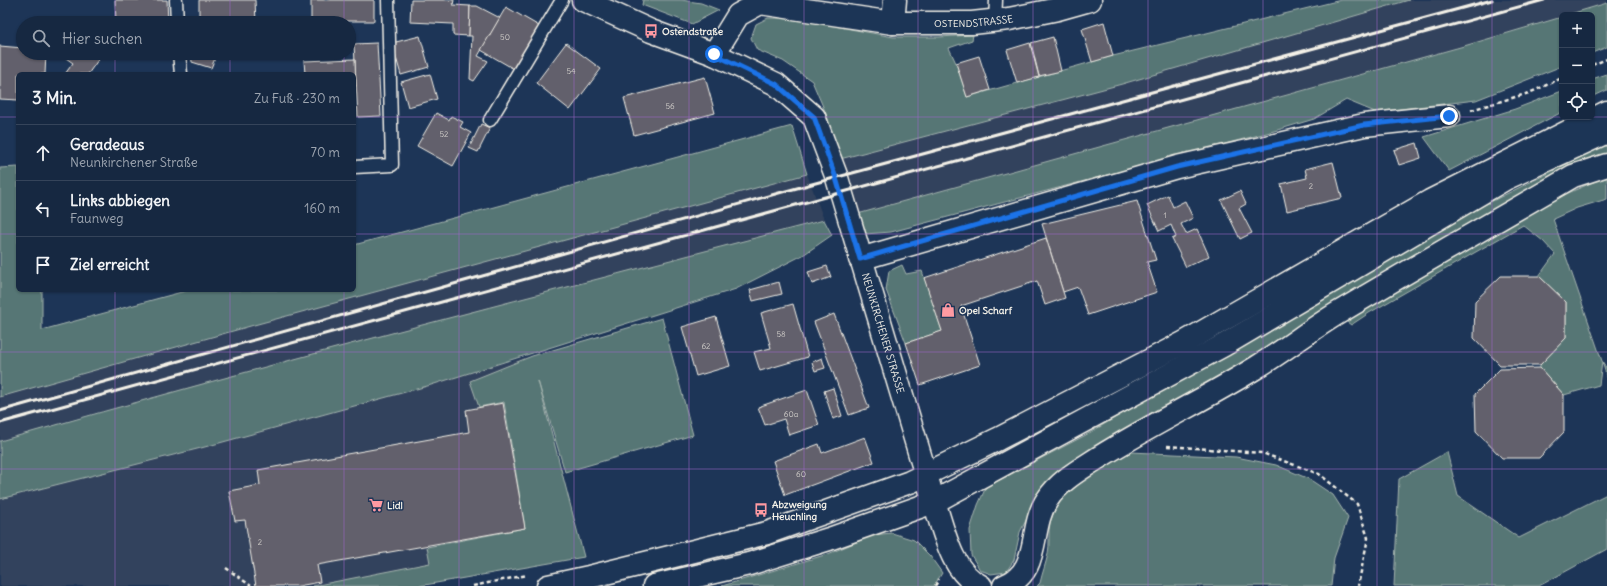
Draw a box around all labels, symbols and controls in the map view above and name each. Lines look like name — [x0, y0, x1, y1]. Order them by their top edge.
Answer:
street label: OSTENDSTRASSE — [934, 12, 1014, 30]
map controls — [1559, 12, 1595, 120]
button: + — [1559, 12, 1595, 48]
search box — [16, 16, 356, 60]
bus stop icon: Ostendstraße — [643, 23, 659, 39]
place label: Ostendstraße — [662, 25, 724, 38]
icon: search — [30, 27, 52, 49]
text: Hier suchen — [62, 29, 142, 48]
house number: 50 — [500, 32, 510, 42]
route start — [705, 45, 723, 63]
button: − — [1559, 48, 1595, 84]
house number: 54 — [566, 66, 576, 76]
button: locate — [1559, 84, 1595, 120]
text: 3 Min. — [32, 87, 77, 109]
text: Zu Fuß · 230 m — [254, 90, 340, 107]
house number: 56 — [665, 101, 675, 111]
route end — [1440, 107, 1458, 125]
house number: 52 — [440, 129, 449, 139]
text: Geradeaus — [70, 135, 144, 154]
icon: ahead — [32, 142, 54, 164]
text: 70 m — [311, 144, 340, 161]
text: Neunkirchener Straße — [70, 154, 198, 171]
house number: 2 — [1309, 181, 1314, 191]
text: Links abbiegen — [70, 191, 170, 210]
icon: left — [32, 198, 54, 220]
text: 160 m — [304, 200, 340, 217]
text: Faunweg — [70, 210, 124, 227]
house number: 1 — [1163, 210, 1167, 220]
icon: arrive — [32, 254, 54, 276]
text: Ziel erreicht — [70, 255, 149, 274]
street label: NEUNKIRCHENER STRASSE — [859, 271, 908, 395]
shop icon: Opel Scharf — [940, 302, 956, 318]
place label: Opel Scharf — [959, 304, 1013, 317]
house number: 58 — [776, 329, 786, 339]
house number: 62 — [702, 341, 711, 351]
house number: 60a — [784, 409, 799, 419]
house number: 60 — [796, 469, 806, 479]
supermarket icon: Lidl — [368, 497, 384, 513]
place label: Abzweigung Heuchling — [772, 498, 827, 523]
place label: Lidl — [387, 499, 403, 512]
bus stop icon: Abzweigung Heuchling — [753, 502, 769, 518]
house number: 2 — [258, 537, 263, 547]

